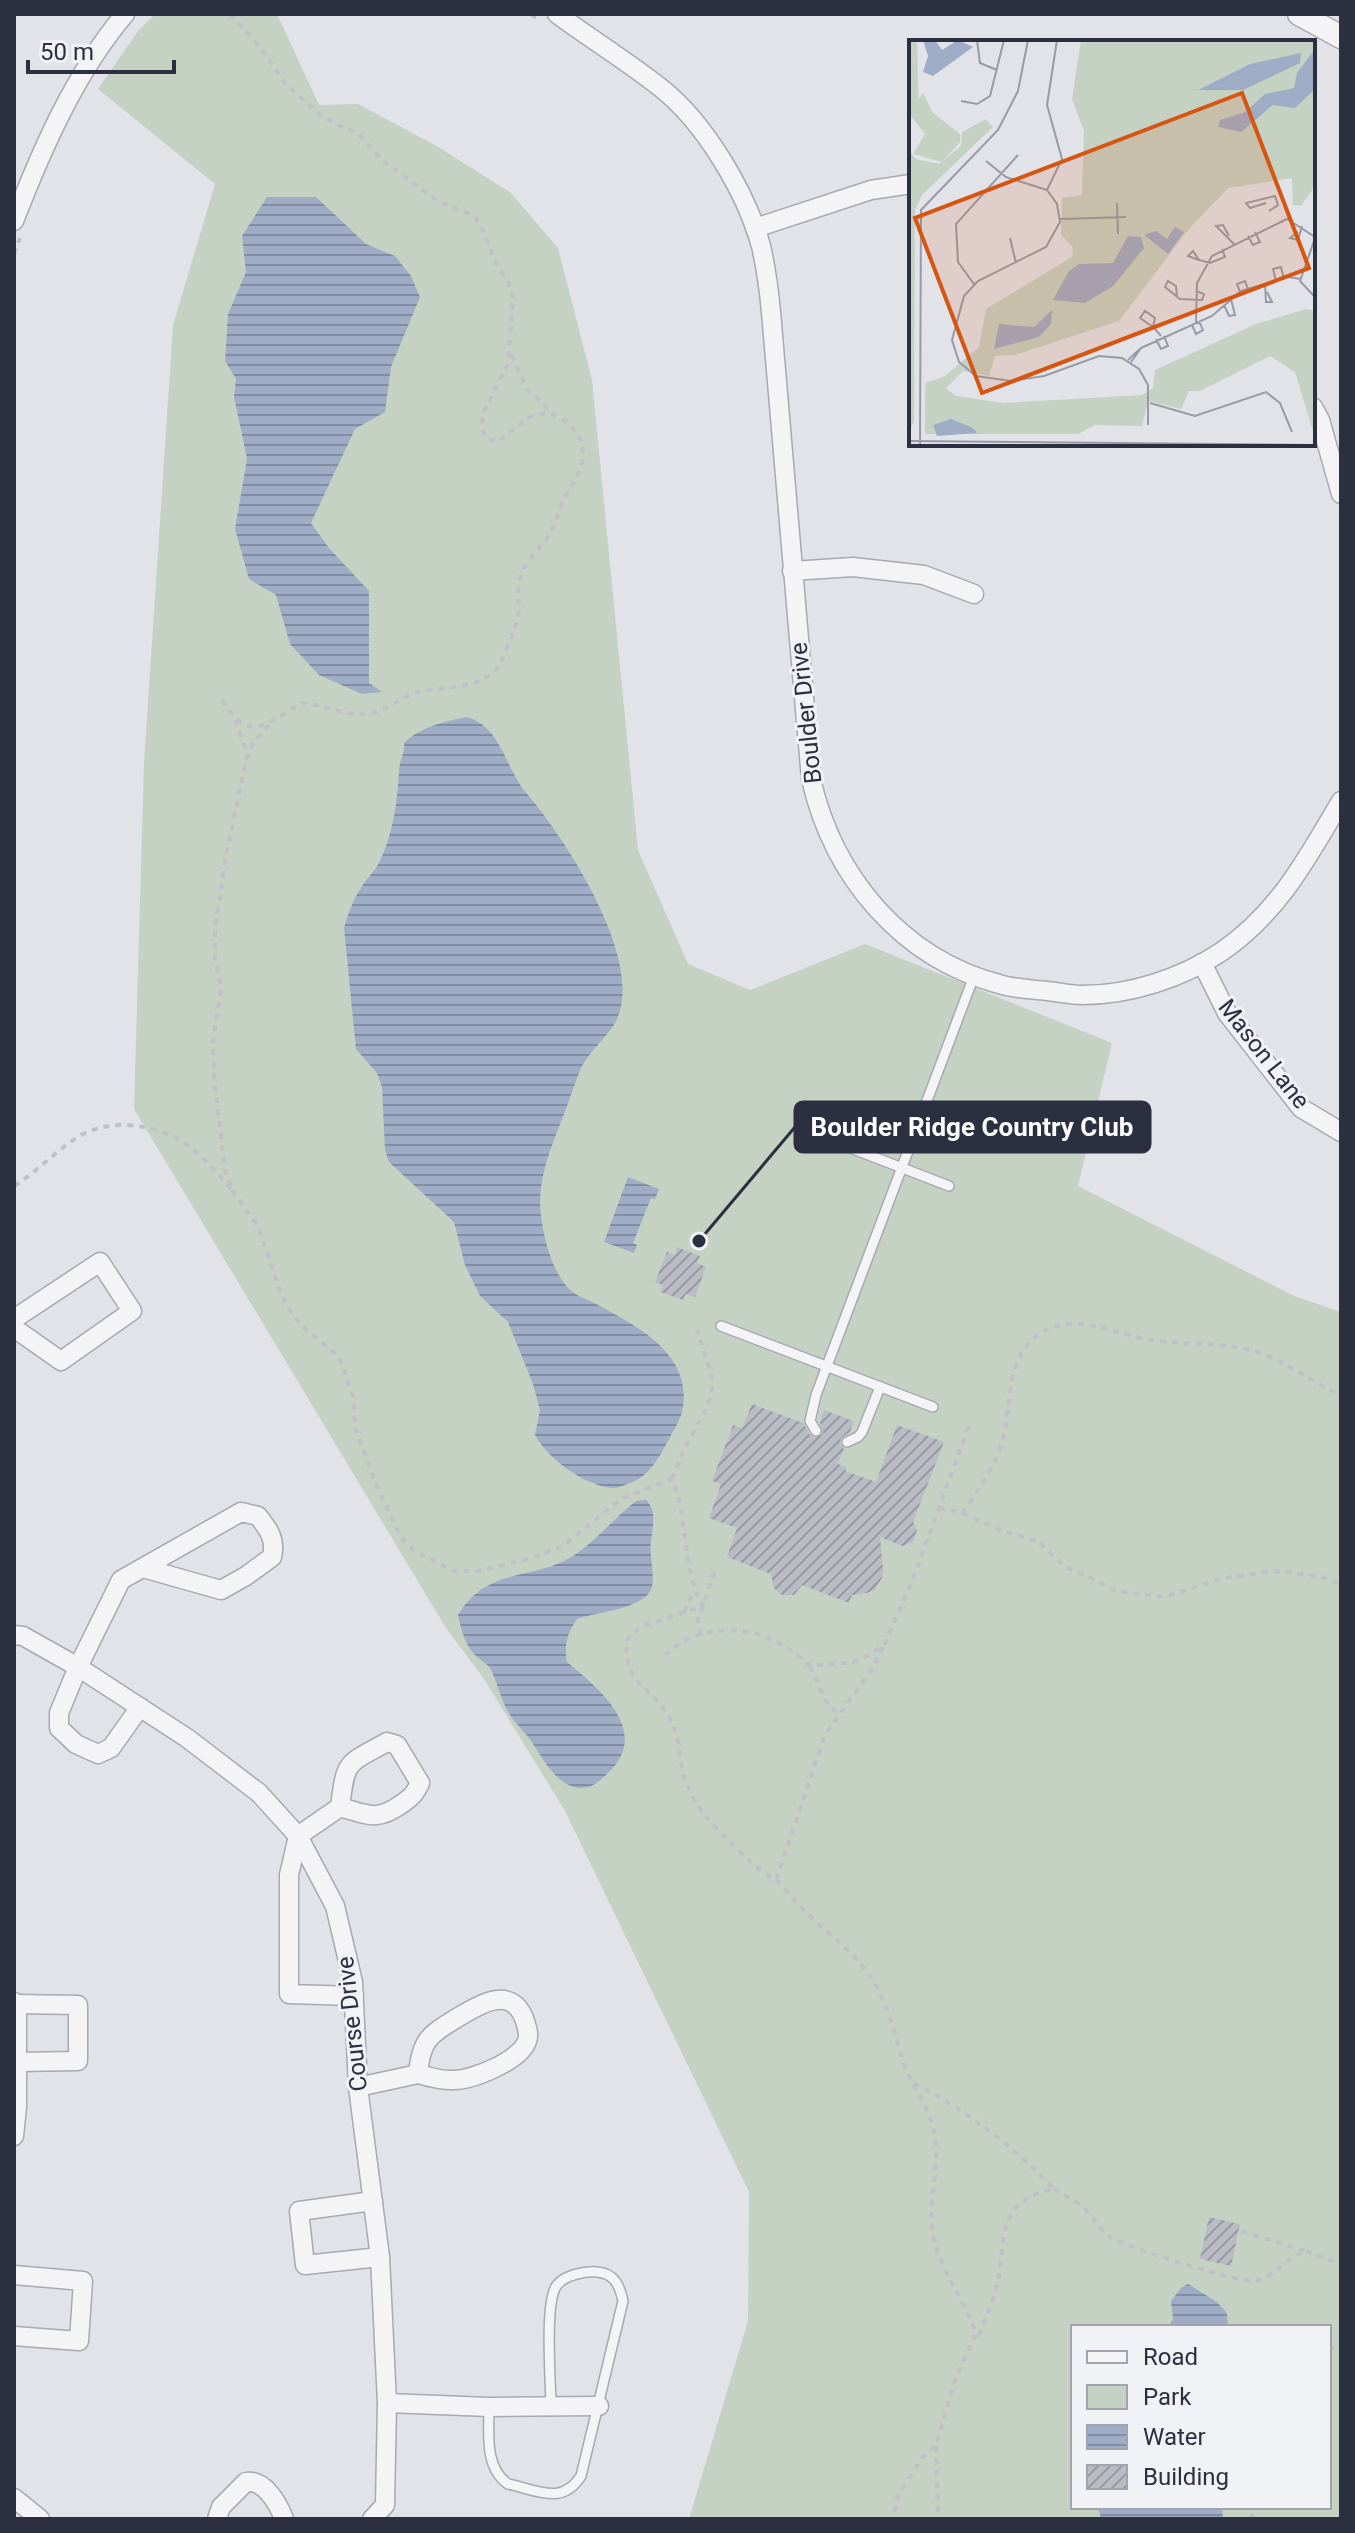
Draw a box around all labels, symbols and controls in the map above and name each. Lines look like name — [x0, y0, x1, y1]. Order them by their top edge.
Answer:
scale bar — [28, 24, 174, 74]
text: 50 m — [40, 38, 94, 66]
inset map — [909, 40, 1315, 446]
street label: Boulder Drive — [785, 641, 827, 785]
street label: Mason Lane — [1213, 994, 1315, 1114]
callout: Boulder Ridge Country Club — [795, 1102, 1150, 1152]
text: Boulder Ridge Country Club — [811, 1112, 1133, 1142]
street label: Course Drive — [331, 1955, 373, 2093]
legend — [1071, 2325, 1331, 2509]
text: Road — [1143, 2343, 1198, 2371]
text: Park — [1143, 2383, 1192, 2411]
text: Water — [1143, 2423, 1206, 2451]
text: Building — [1143, 2463, 1229, 2491]

